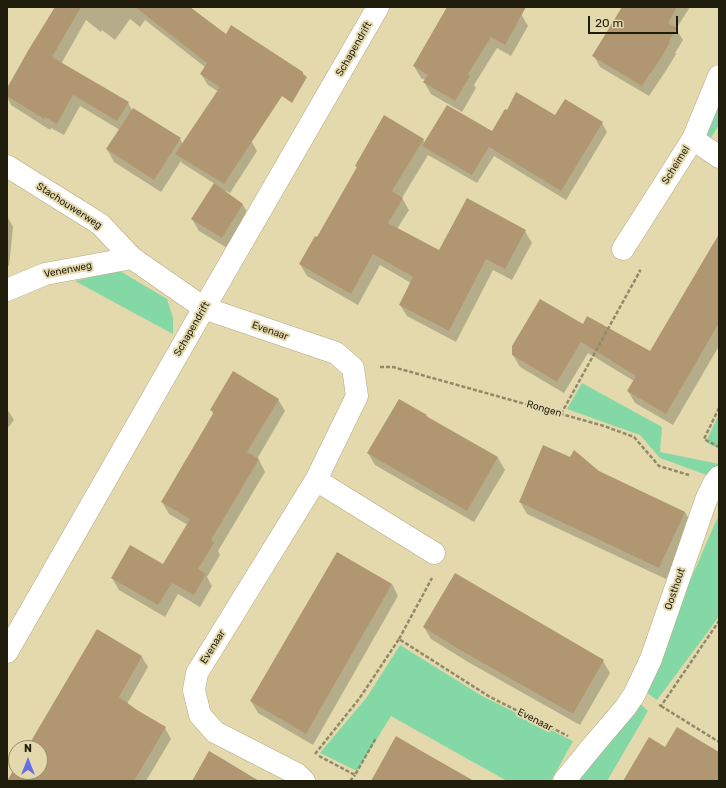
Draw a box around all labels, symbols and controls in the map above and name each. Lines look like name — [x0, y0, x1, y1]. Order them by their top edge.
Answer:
scale bar — [590, 8, 680, 34]
text: 20 m — [595, 16, 623, 30]
street label: Schapendrift — [334, 20, 374, 78]
street label: Scheimel — [660, 144, 692, 186]
street label: Stachouwerweg — [34, 180, 104, 232]
street label: Venenweg — [43, 259, 93, 281]
street label: Schapendrift — [172, 300, 212, 358]
street label: Evenaar — [250, 319, 290, 343]
street label: Rongen — [525, 398, 563, 420]
street label: Oosthout — [662, 567, 688, 611]
street label: Evenaar — [198, 628, 228, 666]
street label: Evenaar — [515, 706, 555, 734]
north arrow — [8, 740, 48, 780]
text: N — [24, 742, 32, 755]

